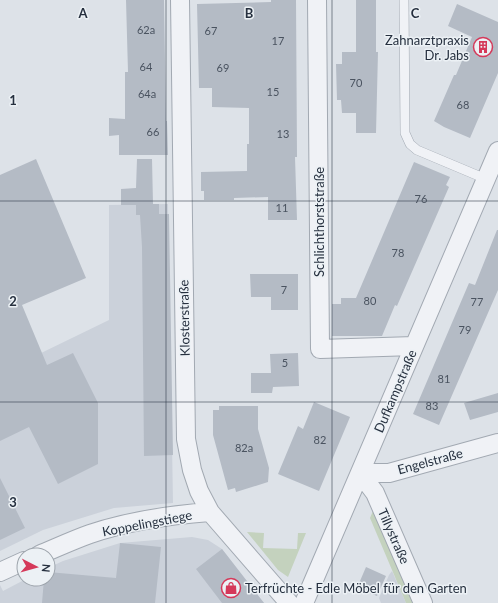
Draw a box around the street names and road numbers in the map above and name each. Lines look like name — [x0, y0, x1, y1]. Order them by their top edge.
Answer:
street label: Schlichthorststraße — [311, 167, 327, 277]
street label: Klosterstraße — [175, 279, 193, 356]
street label: Dufkampstraße — [370, 347, 420, 435]
street label: Engelstraße — [396, 445, 465, 477]
street label: Koppelingstiege — [101, 506, 193, 540]
street label: Tillystraße — [375, 506, 413, 566]

